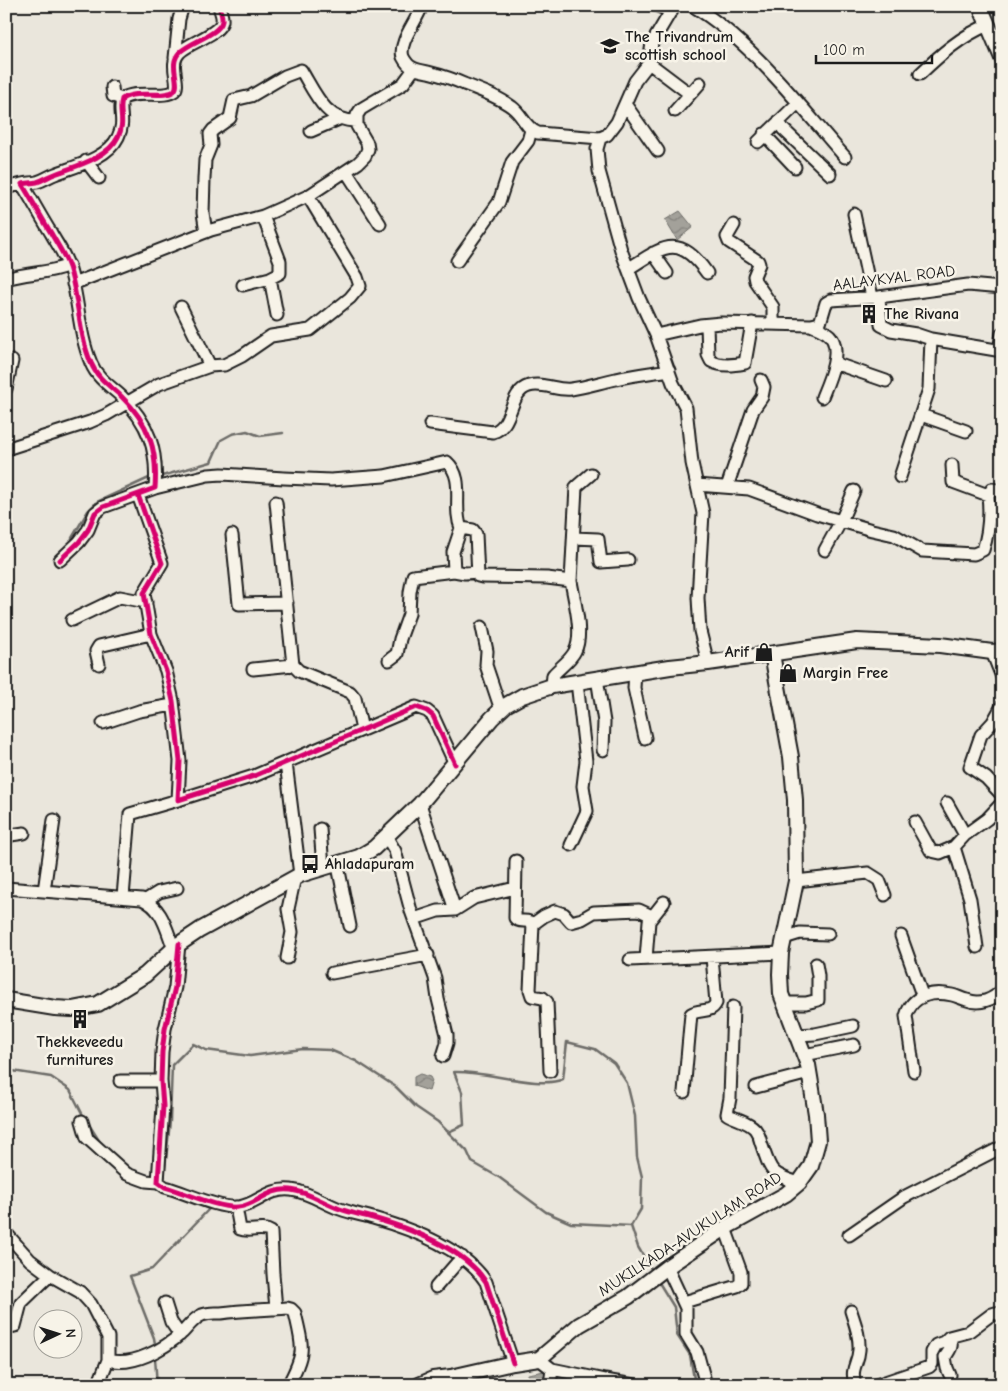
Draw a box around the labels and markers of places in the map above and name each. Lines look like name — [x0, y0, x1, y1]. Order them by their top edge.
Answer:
place label: The Trivandrum scottish school — [625, 28, 733, 64]
school or university icon: The Trivandrum scottish school — [599, 35, 621, 57]
building icon: The Rivana — [858, 303, 880, 325]
place label: The Rivana — [884, 305, 959, 323]
shop icon: Arif — [753, 641, 775, 663]
place label: Arif — [725, 643, 750, 661]
shop icon: Margin Free — [777, 662, 799, 684]
place label: Margin Free — [803, 664, 888, 682]
bus stop icon: Ahladapuram — [299, 853, 321, 875]
place label: Ahladapuram — [325, 855, 414, 873]
building icon: Thekkeveedu furnitures — [69, 1008, 91, 1030]
place label: Thekkeveedu furnitures — [37, 1033, 123, 1069]

